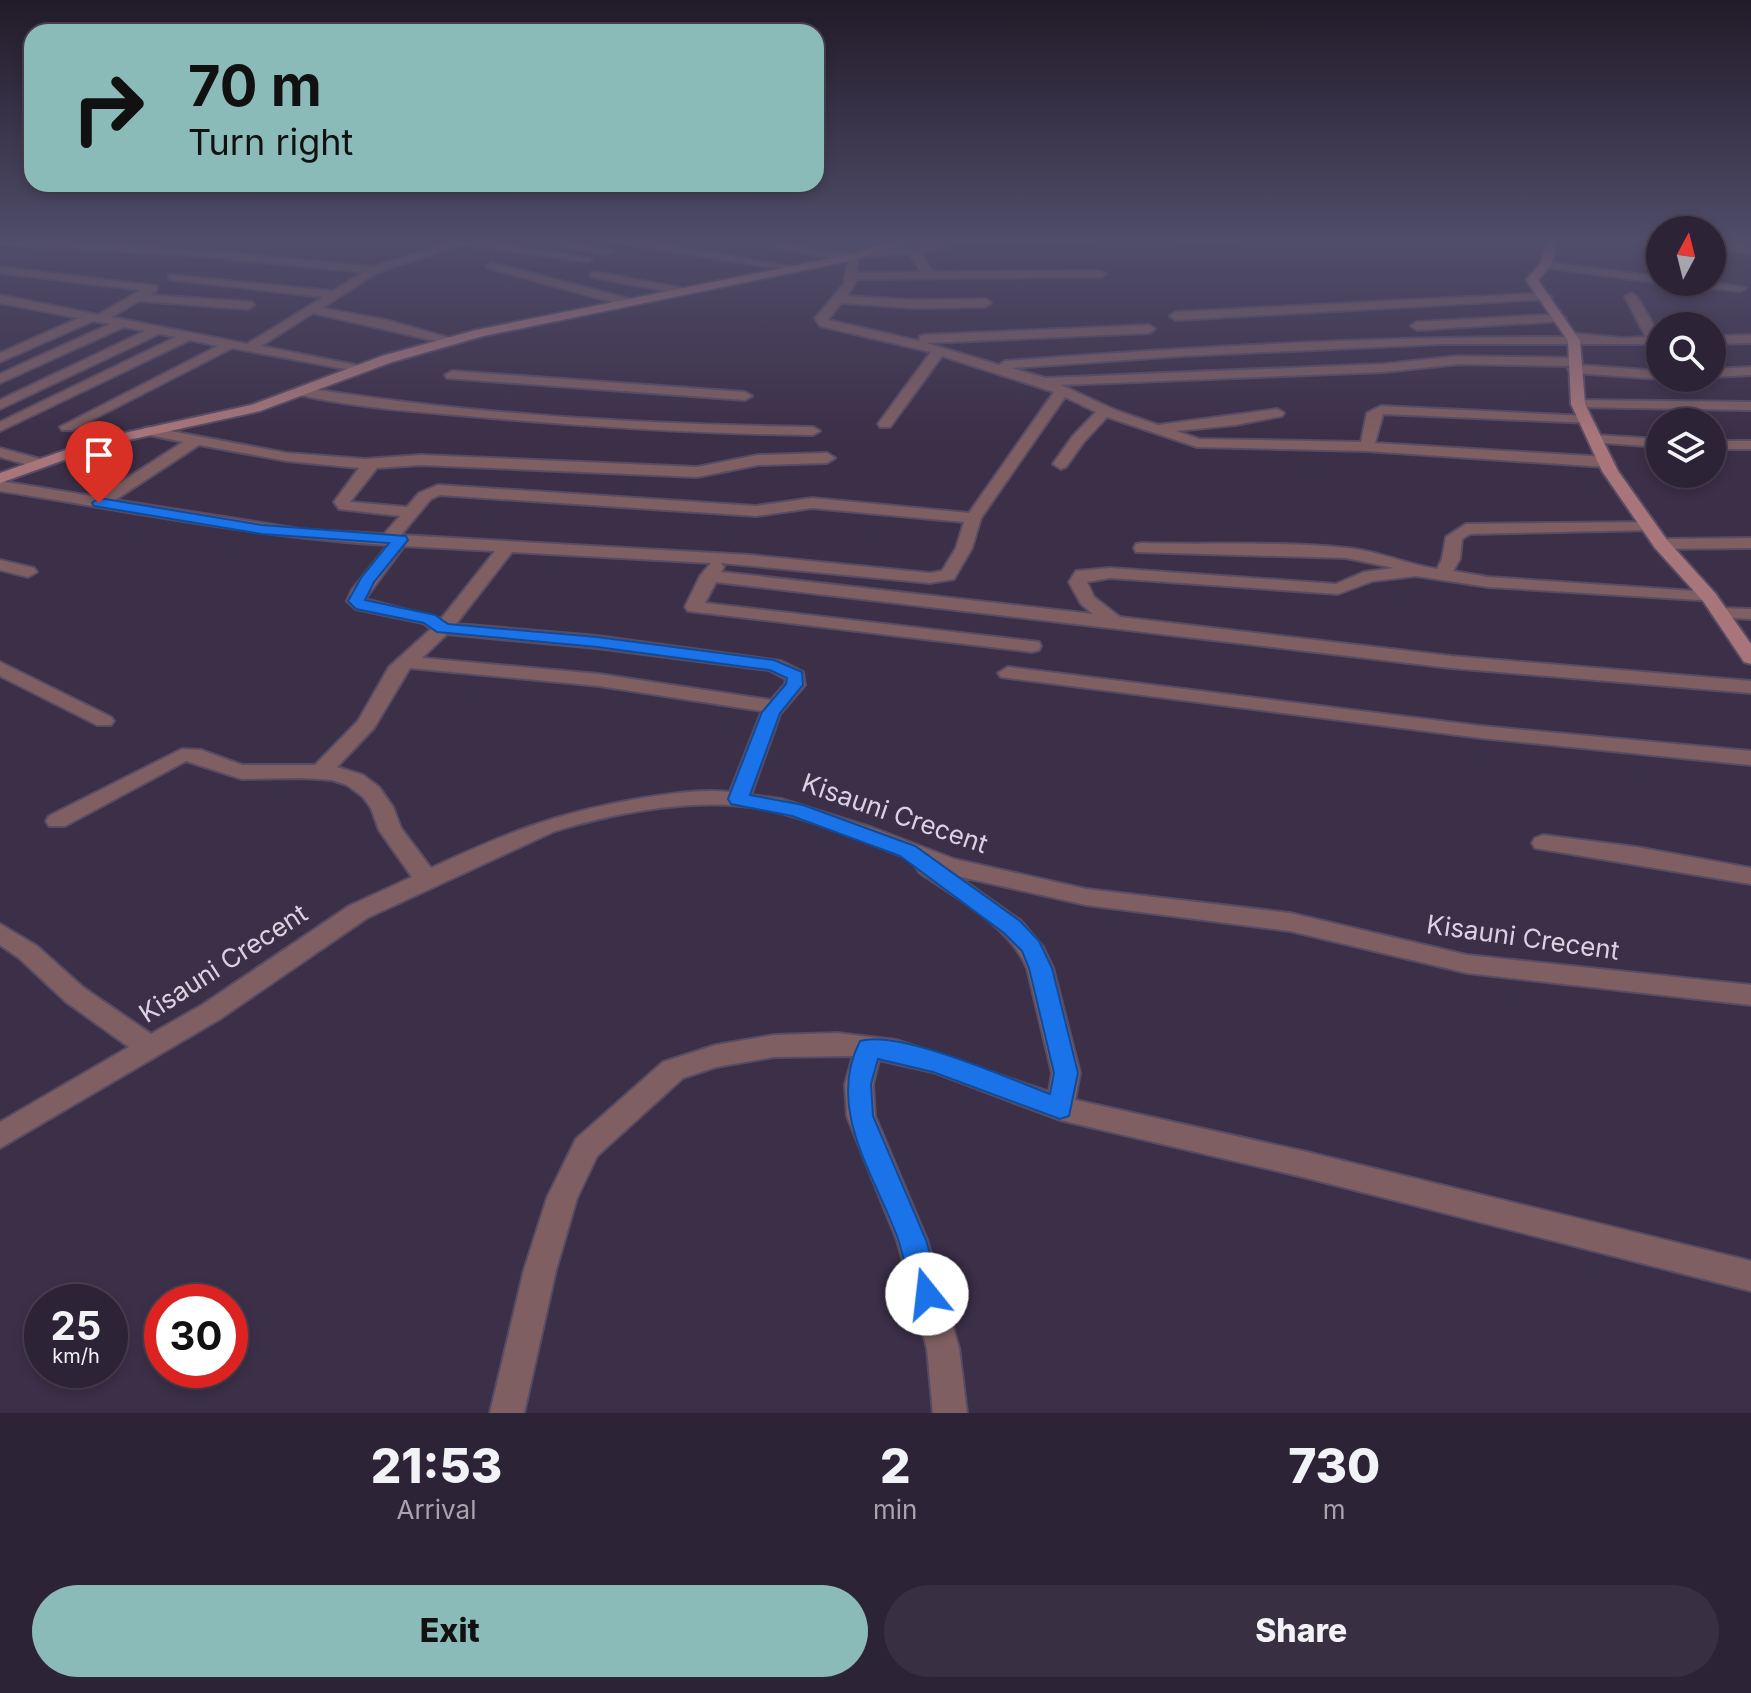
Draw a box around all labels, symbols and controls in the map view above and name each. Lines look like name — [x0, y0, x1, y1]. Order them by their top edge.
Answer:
text: 70 m — [188, 52, 322, 120]
icon: right — [56, 56, 160, 160]
text: Turn right — [188, 120, 353, 164]
north arrow — [1646, 216, 1726, 296]
map controls — [1646, 216, 1726, 488]
button: search — [1646, 312, 1726, 392]
button: layers — [1646, 408, 1726, 488]
pin — [65, 421, 133, 503]
icon: arrive — [77, 433, 121, 477]
street label: Kisauni Crecent — [798, 767, 992, 859]
street label: Kisauni Crecent — [133, 897, 313, 1029]
street label: Kisauni Crecent — [1425, 908, 1621, 966]
position arrow — [885, 1252, 969, 1336]
speed limit sign: 30 — [144, 1284, 248, 1388]
text: 25 — [51, 1301, 101, 1350]
text: km/h — [52, 1344, 100, 1368]
text: 21:53 — [371, 1436, 502, 1495]
text: 2 — [880, 1436, 910, 1495]
text: 730 — [1288, 1436, 1380, 1495]
text: Arrival — [396, 1494, 476, 1525]
text: min — [873, 1494, 917, 1525]
text: m — [1323, 1494, 1346, 1525]
button: Exit — [32, 1585, 868, 1677]
button: Share — [884, 1585, 1719, 1677]

